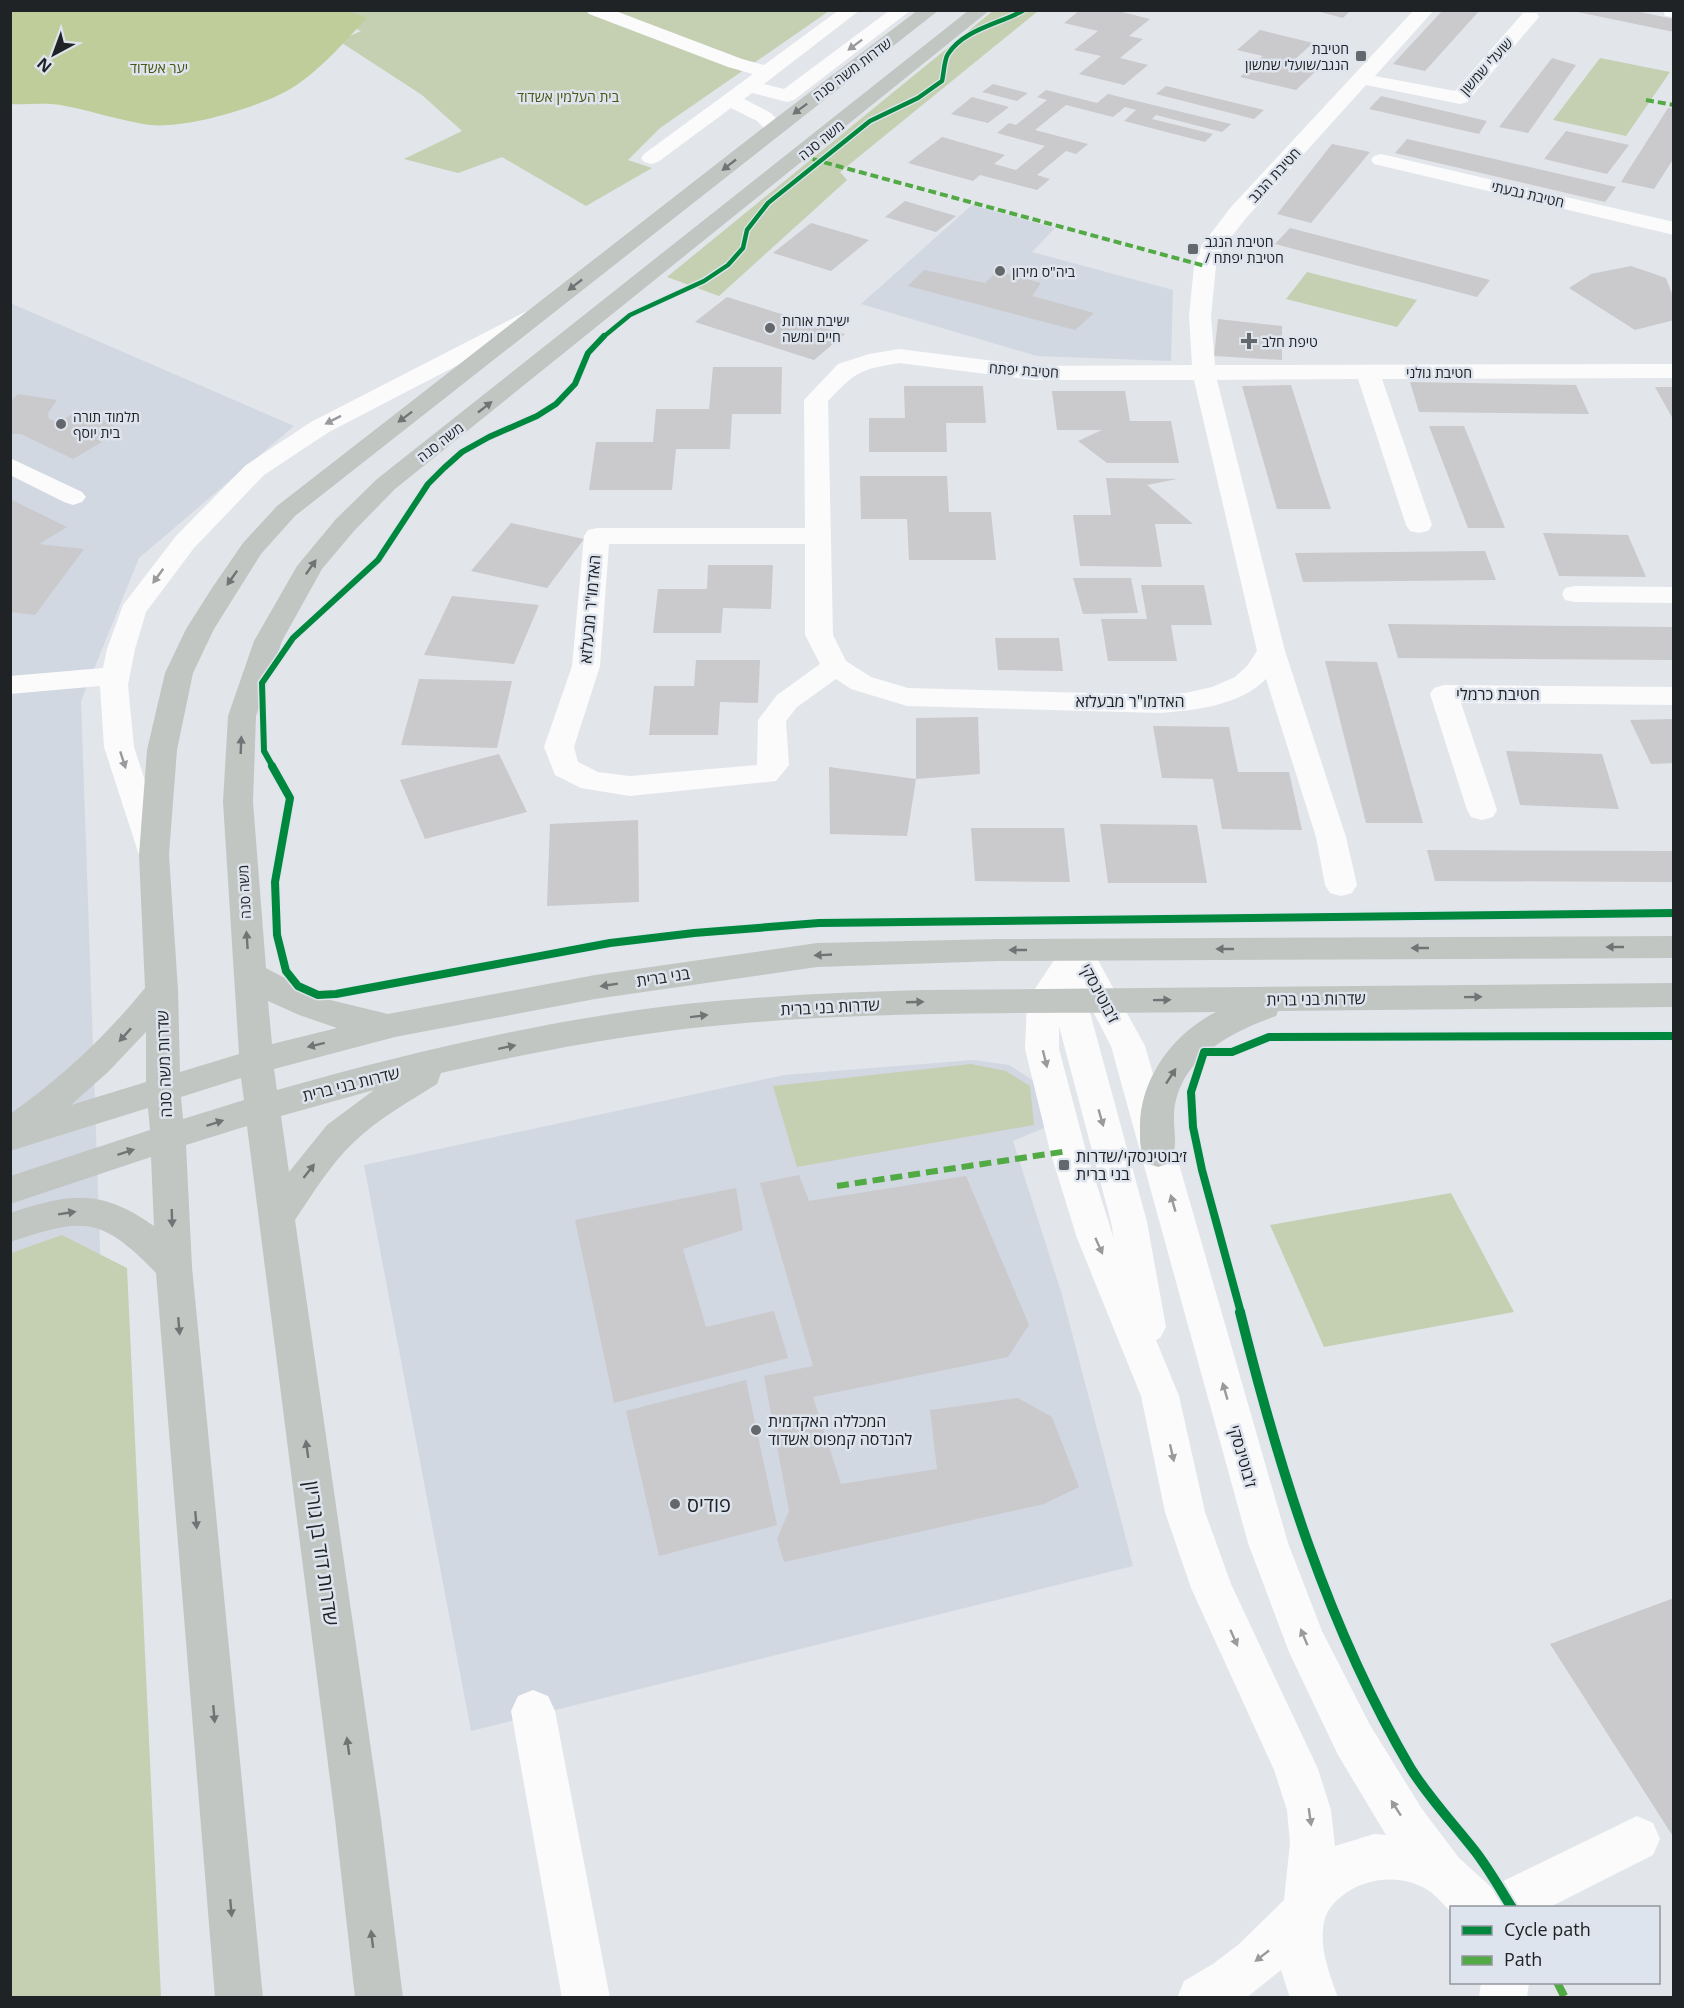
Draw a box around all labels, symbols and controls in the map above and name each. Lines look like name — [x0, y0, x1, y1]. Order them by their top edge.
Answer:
north arrow — [24, 24, 84, 84]
street label: שדרות משה סנה — [809, 33, 895, 105]
street label: שועלי שמשון — [1455, 33, 1517, 99]
one-way arrow — [848, 39, 863, 51]
place label: חטיבת הנגב/שועלי שמשון — [1245, 39, 1349, 74]
marker: חטיבת הנגב/שועלי שמשון — [1354, 49, 1368, 63]
text: N — [32, 53, 56, 78]
park label: יער אשדוד — [130, 58, 188, 77]
park label: בית העלמין אשדוד — [517, 87, 620, 106]
one-way arrow — [792, 103, 808, 115]
street label: משה סנה — [794, 116, 848, 164]
street label: חטיבת הנגב — [1244, 143, 1304, 207]
one-way arrow — [721, 158, 736, 170]
street label: חטיבת גבעתי — [1490, 176, 1566, 212]
place label: חטיבת הנגב / חטיבת יפתח — [1205, 232, 1284, 267]
marker: חטיבת הנגב / חטיבת יפתח — [1186, 242, 1200, 256]
place label: ביה"ס מירון — [1012, 262, 1076, 281]
marker: ביה"ס מירון — [993, 264, 1007, 278]
one-way arrow — [567, 278, 583, 291]
place label: ישיבת אורות חיים ומשה — [782, 311, 850, 346]
marker: ישיבת אורות חיים ומשה — [763, 321, 777, 335]
marker: טיפת חלב — [1240, 332, 1258, 350]
place label: טיפת חלב — [1262, 332, 1318, 351]
street label: חטיבת יפתח — [988, 358, 1060, 382]
street label: חטיבת גולני — [1406, 363, 1472, 382]
one-way arrow — [477, 401, 492, 413]
place label: תלמוד תורה בית יוסף — [73, 407, 140, 442]
one-way arrow — [397, 411, 412, 423]
one-way arrow — [325, 415, 342, 425]
marker: תלמוד תורה בית יוסף — [54, 417, 68, 431]
street label: משה סנה — [413, 418, 467, 466]
street label: האדמו"ר מבעלזא — [574, 554, 606, 664]
one-way arrow — [305, 559, 317, 575]
one-way arrow — [152, 568, 164, 584]
one-way arrow — [226, 569, 238, 585]
street label: חטיבת כרמלי — [1456, 683, 1540, 705]
street label: האדמו"ר מבעלזא — [1075, 690, 1185, 712]
one-way arrow — [236, 736, 245, 755]
one-way arrow — [119, 751, 128, 769]
street label: משה סנה — [233, 864, 255, 920]
one-way arrow — [242, 931, 251, 950]
one-way arrow — [1606, 942, 1625, 952]
one-way arrow — [1411, 943, 1430, 953]
one-way arrow — [1216, 944, 1235, 954]
one-way arrow — [1009, 945, 1028, 955]
one-way arrow — [814, 951, 833, 960]
street label: ז'בוטינסקי — [1075, 960, 1125, 1026]
street label: בני ברית — [635, 962, 692, 992]
one-way arrow — [600, 980, 619, 989]
street label: שדרות בני ברית — [1266, 987, 1366, 1011]
one-way arrow — [1463, 992, 1482, 1002]
street label: שדרות בני ברית — [780, 993, 880, 1021]
one-way arrow — [1152, 995, 1171, 1005]
one-way arrow — [906, 998, 925, 1007]
street label: שדרות משה סנה — [151, 1010, 177, 1118]
one-way arrow — [690, 1011, 709, 1021]
one-way arrow — [118, 1028, 132, 1043]
one-way arrow — [306, 1040, 325, 1050]
one-way arrow — [498, 1042, 517, 1051]
one-way arrow — [1040, 1050, 1050, 1068]
street label: שדרות בני ברית — [300, 1061, 402, 1107]
one-way arrow — [1165, 1068, 1176, 1084]
one-way arrow — [1097, 1109, 1106, 1127]
one-way arrow — [206, 1118, 224, 1128]
place label: ז׳בוטינסקי/שדרות בני ברית — [1076, 1145, 1187, 1185]
one-way arrow — [117, 1147, 135, 1157]
marker: ז׳בוטינסקי/שדרות בני ברית — [1057, 1158, 1071, 1172]
one-way arrow — [302, 1164, 314, 1179]
one-way arrow — [1167, 1194, 1177, 1213]
one-way arrow — [57, 1208, 76, 1217]
one-way arrow — [168, 1208, 177, 1227]
one-way arrow — [1094, 1238, 1103, 1255]
one-way arrow — [174, 1316, 184, 1335]
one-way arrow — [1220, 1382, 1229, 1400]
place label: המכללה האקדמית להנדסה קמפוס אשדוד — [768, 1410, 912, 1450]
street label: ז'בוטינסקי — [1224, 1422, 1262, 1490]
marker: המכללה האקדמית להנדסה קמפוס אשדוד — [749, 1423, 763, 1437]
one-way arrow — [303, 1439, 312, 1458]
one-way arrow — [1168, 1444, 1178, 1463]
street label: שדרות דוד בן גוריון — [298, 1479, 346, 1627]
place label: פודיס — [687, 1491, 731, 1518]
marker: פודיס — [668, 1497, 682, 1511]
one-way arrow — [192, 1510, 201, 1529]
one-way arrow — [1299, 1627, 1309, 1645]
one-way arrow — [1230, 1629, 1239, 1646]
one-way arrow — [209, 1705, 219, 1724]
one-way arrow — [343, 1736, 352, 1755]
one-way arrow — [1390, 1800, 1401, 1817]
one-way arrow — [1305, 1807, 1314, 1826]
one-way arrow — [226, 1899, 236, 1918]
legend — [1450, 1906, 1660, 1984]
text: Cycle path — [1504, 1917, 1591, 1941]
one-way arrow — [367, 1930, 377, 1949]
text: Path — [1504, 1947, 1542, 1971]
one-way arrow — [1254, 1950, 1269, 1962]

